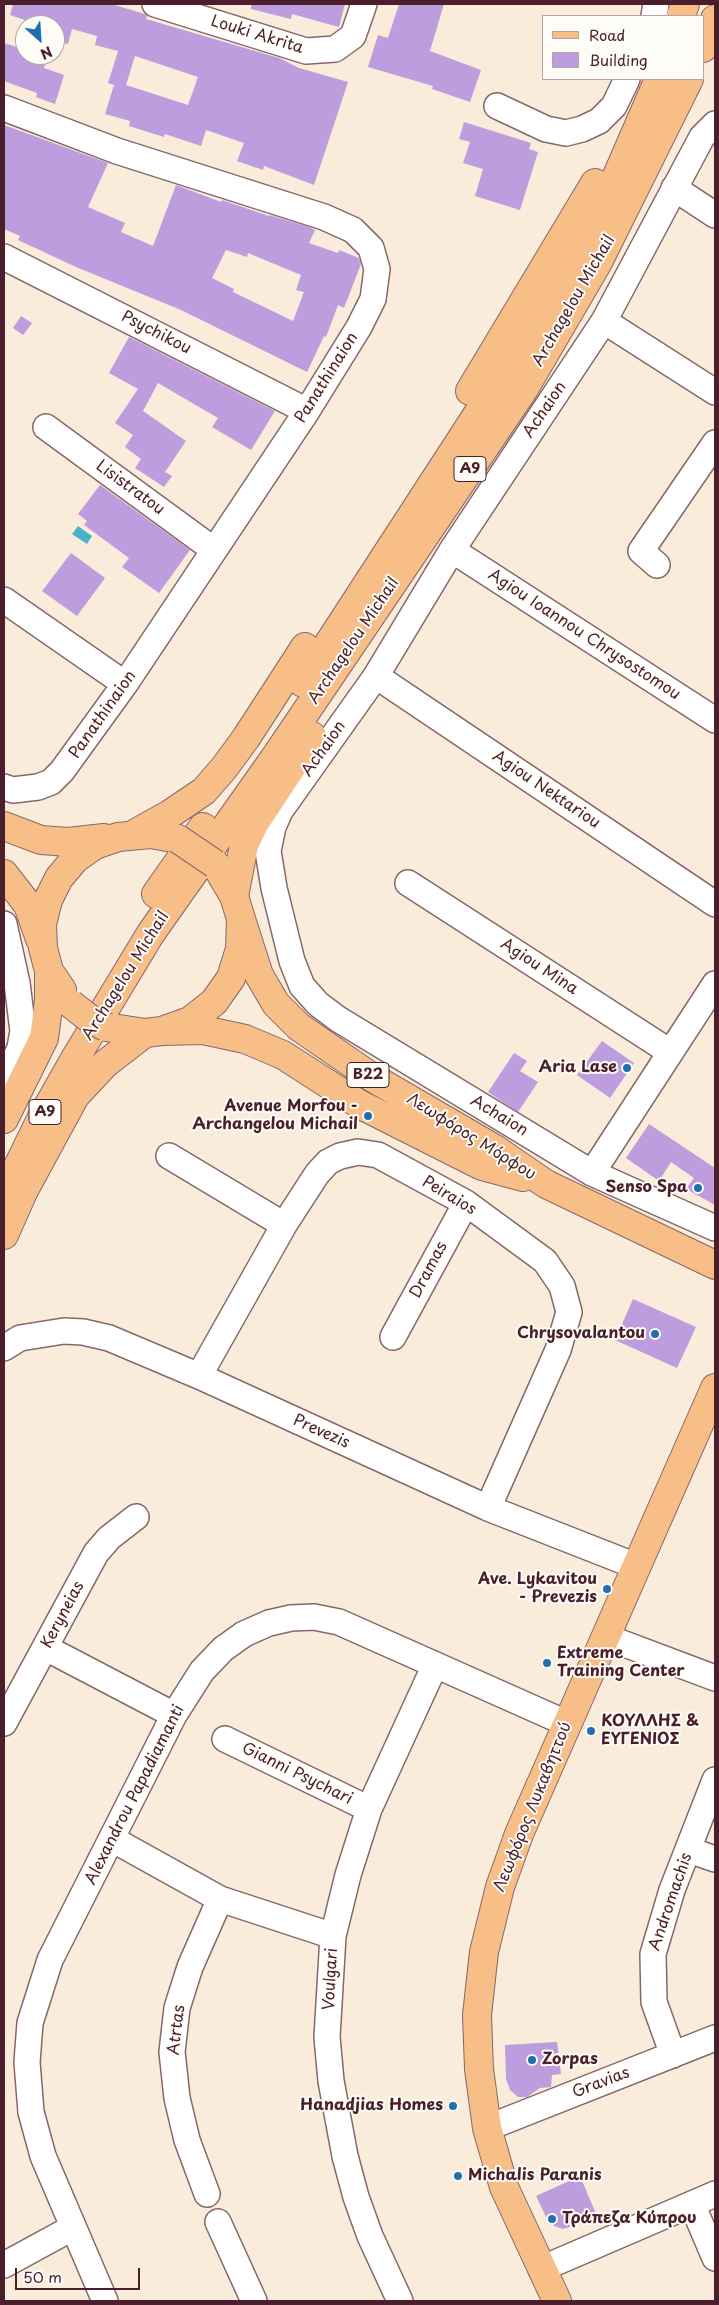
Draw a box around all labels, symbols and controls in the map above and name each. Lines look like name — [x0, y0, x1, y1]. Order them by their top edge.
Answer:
street label: Louki Akrita — [208, 12, 306, 58]
north arrow — [15, 15, 65, 65]
legend — [542, 15, 704, 80]
text: Road — [589, 23, 625, 46]
text: N — [37, 41, 56, 65]
text: Building — [589, 48, 648, 71]
street label: Archagelou Michail — [529, 232, 619, 370]
street label: Psychikou — [118, 307, 194, 359]
street label: Panathinaion — [291, 329, 363, 427]
street label: Achaion — [519, 378, 571, 442]
road number: A9 — [454, 456, 486, 482]
street label: Lisistratou — [92, 457, 168, 519]
street label: Agiou Ioannou Chrysostomou — [484, 566, 684, 704]
street label: Archagelou Michail — [304, 574, 404, 708]
street label: Panathinaion — [65, 667, 141, 763]
street label: Achaion — [298, 717, 350, 781]
street label: Agiou Nektariou — [489, 747, 603, 833]
street label: Archagelou Michail — [78, 908, 174, 1044]
street label: Agiou Mina — [497, 935, 581, 999]
place label: Aria Lase — [539, 1058, 617, 1078]
road number: B22 — [347, 1062, 389, 1088]
marker: Aria Lase — [621, 1062, 633, 1074]
street label: Λεωφόρος Μόρφου — [403, 1090, 539, 1184]
street label: Achaion — [467, 1091, 531, 1141]
place label: Avenue Morfou - Archangelou Michail — [192, 1097, 358, 1135]
road number: A9 — [29, 1100, 61, 1124]
marker: Avenue Morfou - Archangelou Michail — [362, 1110, 374, 1122]
street label: Peiraios — [419, 1172, 479, 1220]
place label: Senso Spa — [606, 1178, 688, 1198]
marker: Senso Spa — [692, 1182, 704, 1194]
street label: Dramas — [406, 1239, 452, 1301]
place label: Chrysovalantou — [517, 1324, 645, 1344]
marker: Chrysovalantou — [649, 1328, 661, 1340]
street label: Prevezis — [290, 1411, 352, 1453]
place label: Ave. Lykavitou - Prevezis — [478, 1570, 597, 1608]
street label: Keryneias — [37, 1578, 89, 1652]
marker: Ave. Lykavitou - Prevezis — [601, 1583, 613, 1595]
place label: Extreme Training Center — [557, 1644, 685, 1682]
marker: Extreme Training Center — [541, 1657, 553, 1669]
street label: Alexandrou Papadiamanti — [81, 1702, 189, 1888]
place label: ΚΟΥΛΛΗΣ & ΕΥΓΕΝΙΟΣ — [601, 1712, 699, 1750]
street label: Λεωφόρος Λυκαβηττού — [490, 1719, 576, 1895]
marker: ΚΟΥΛΛΗΣ & ΕΥΓΕΝΙΟΣ — [585, 1725, 597, 1737]
street label: Gianni Psychari — [239, 1739, 355, 1809]
street label: Andromachis — [645, 1851, 697, 1953]
street label: Voulgari — [320, 1947, 342, 2011]
street label: Atrtas — [164, 2004, 190, 2056]
place label: Zorpas — [542, 2050, 598, 2070]
marker: Zorpas — [526, 2054, 538, 2066]
street label: Gravias — [570, 2063, 632, 2103]
place label: Hanadjias Homes — [300, 2096, 443, 2116]
marker: Hanadjias Homes — [447, 2100, 459, 2112]
place label: Michalis Paranis — [468, 2166, 602, 2186]
marker: Michalis Paranis — [452, 2170, 464, 2182]
place label: Τράπεζα Κύπρου — [562, 2209, 697, 2229]
marker: Τράπεζα Κύπρου — [546, 2213, 558, 2225]
scale bar — [18, 2258, 142, 2290]
text: 50 m — [23, 2265, 62, 2288]

